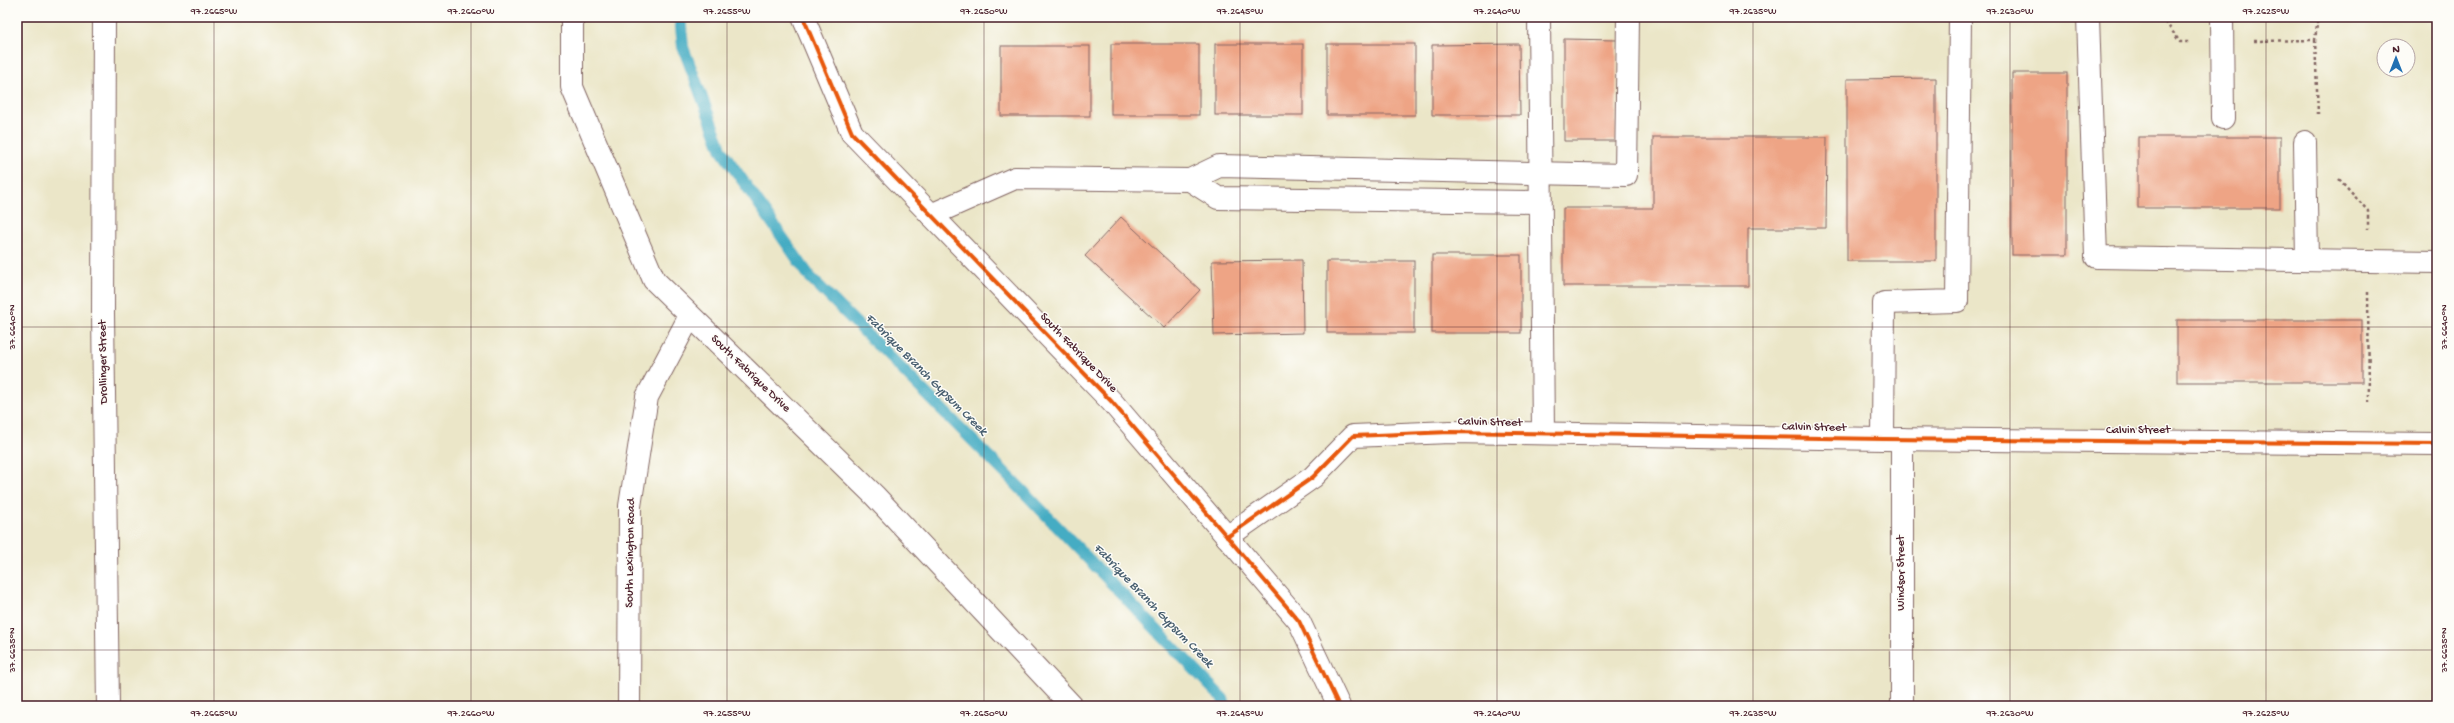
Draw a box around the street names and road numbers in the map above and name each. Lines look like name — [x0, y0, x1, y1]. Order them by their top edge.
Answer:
street label: South Fabrique Drive — [1036, 310, 1120, 396]
street label: Drollinger Street — [96, 319, 112, 405]
street label: South Fabrique Drive — [707, 332, 793, 416]
street label: Calvin Street — [1458, 415, 1523, 431]
street label: Calvin Street — [1782, 420, 1847, 436]
street label: Calvin Street — [2106, 424, 2171, 438]
street label: South Lexington Road — [623, 497, 639, 608]
street label: Windsor Street — [1895, 534, 1909, 611]

